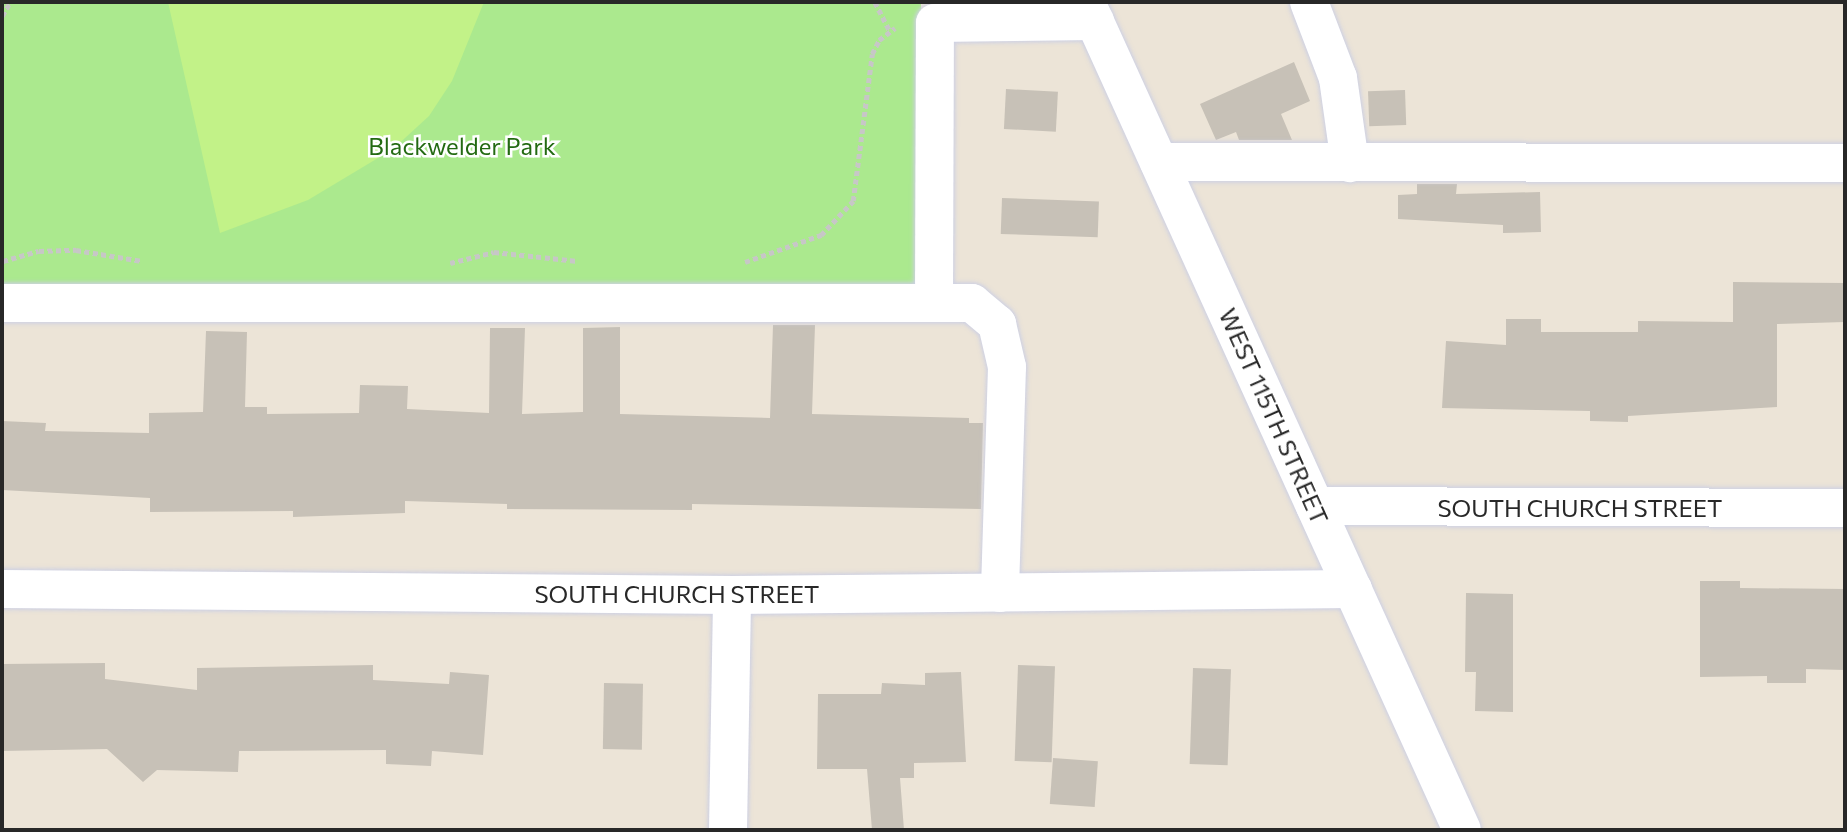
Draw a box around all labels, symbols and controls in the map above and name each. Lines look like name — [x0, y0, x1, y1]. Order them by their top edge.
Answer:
park label: Blackwelder Park — [368, 132, 556, 160]
street label: WEST 115TH STREET — [1213, 304, 1335, 528]
street label: SOUTH CHURCH STREET — [1438, 494, 1722, 522]
street label: SOUTH CHURCH STREET — [535, 580, 819, 608]

